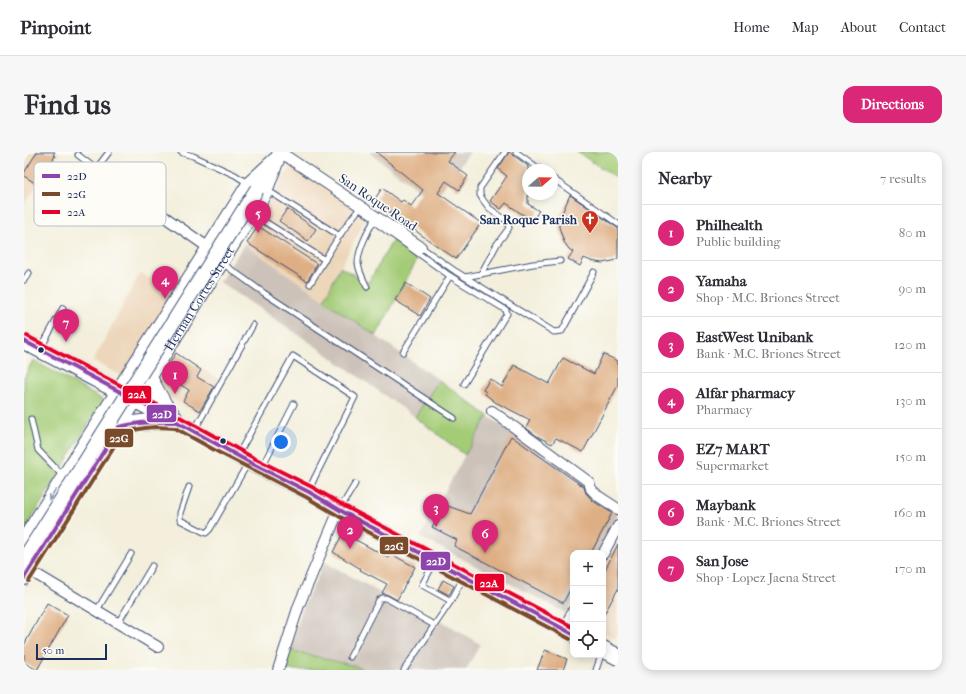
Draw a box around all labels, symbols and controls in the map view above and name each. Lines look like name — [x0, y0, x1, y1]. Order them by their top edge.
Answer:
text: Pinpoint — [20, 17, 91, 39]
text: Home — [733, 19, 770, 36]
text: Map — [792, 19, 819, 36]
text: About — [841, 19, 877, 36]
text: Contact — [899, 19, 946, 36]
button: Directions — [843, 86, 942, 123]
text: Find us — [24, 88, 111, 121]
legend — [34, 162, 166, 226]
north arrow — [522, 164, 558, 200]
text: Nearby — [658, 168, 712, 188]
text: 22D — [67, 170, 87, 183]
street label: San Roque Road — [336, 170, 421, 234]
text: 7 results — [880, 171, 926, 186]
text: 22G — [67, 188, 86, 201]
pin: 5 — [245, 200, 271, 233]
text: 22A — [67, 206, 86, 219]
church icon: San Roque Parish — [580, 209, 600, 234]
place label: San Roque Parish — [480, 212, 578, 228]
text: Philhealth — [696, 216, 763, 234]
text: 1 — [669, 225, 673, 240]
text: 80 m — [899, 225, 926, 240]
text: Public building — [696, 234, 781, 249]
street label: Hernan Cortes Street — [161, 243, 237, 353]
pin: 4 — [152, 266, 178, 299]
text: Yamaha — [696, 272, 747, 290]
text: 2 — [668, 281, 674, 296]
text: 90 m — [898, 281, 926, 296]
text: Shop · M.C. Briones Street — [696, 290, 840, 305]
pin: 7 — [53, 309, 79, 342]
text: EastWest Unibank — [696, 328, 813, 346]
text: 3 — [668, 337, 674, 352]
text: 120 m — [894, 337, 926, 352]
unlabelled marker — [36, 345, 46, 355]
text: Bank · M.C. Briones Street — [696, 346, 841, 361]
pin: 1 — [162, 361, 188, 394]
text: Alfar pharmacy — [696, 384, 795, 402]
line badge: 22A — [122, 385, 152, 404]
text: 22A — [128, 388, 147, 401]
text: 4 — [667, 393, 675, 408]
text: 130 m — [895, 393, 926, 408]
text: Pharmacy — [696, 402, 752, 417]
line badge: 22D — [146, 404, 177, 423]
text: 22D — [152, 408, 172, 421]
line badge: 22G — [104, 428, 134, 448]
text: 22G — [109, 432, 129, 445]
your location — [271, 432, 291, 452]
unlabelled marker — [218, 436, 228, 446]
text: EZ7 MART — [696, 440, 770, 458]
text: 5 — [668, 449, 674, 464]
text: 150 m — [895, 449, 926, 464]
text: Supermarket — [696, 458, 769, 473]
one-way arrow — [48, 489, 56, 500]
pin: 3 — [423, 494, 449, 527]
text: Maybank — [696, 496, 756, 514]
text: 6 — [667, 505, 675, 520]
text: 160 m — [894, 505, 926, 520]
text: Bank · M.C. Briones Street — [696, 514, 841, 529]
pin: 2 — [337, 516, 363, 549]
pin: 6 — [472, 520, 498, 553]
line badge: 22G — [379, 536, 409, 555]
text: 22G — [384, 540, 404, 553]
map controls — [570, 550, 606, 658]
button: + — [570, 550, 606, 586]
line badge: 22D — [420, 551, 451, 571]
text: San Jose — [696, 552, 749, 570]
text: 22D — [426, 555, 446, 568]
text: 7 — [668, 561, 674, 576]
text: 170 m — [894, 561, 926, 576]
text: Shop · Lopez Jaena Street — [696, 570, 836, 585]
line badge: 22A — [474, 573, 505, 592]
text: 22A — [480, 577, 499, 590]
button: − — [570, 586, 606, 622]
button: locate — [570, 622, 606, 658]
scale bar — [36, 642, 107, 661]
text: 50 m — [42, 644, 64, 657]

